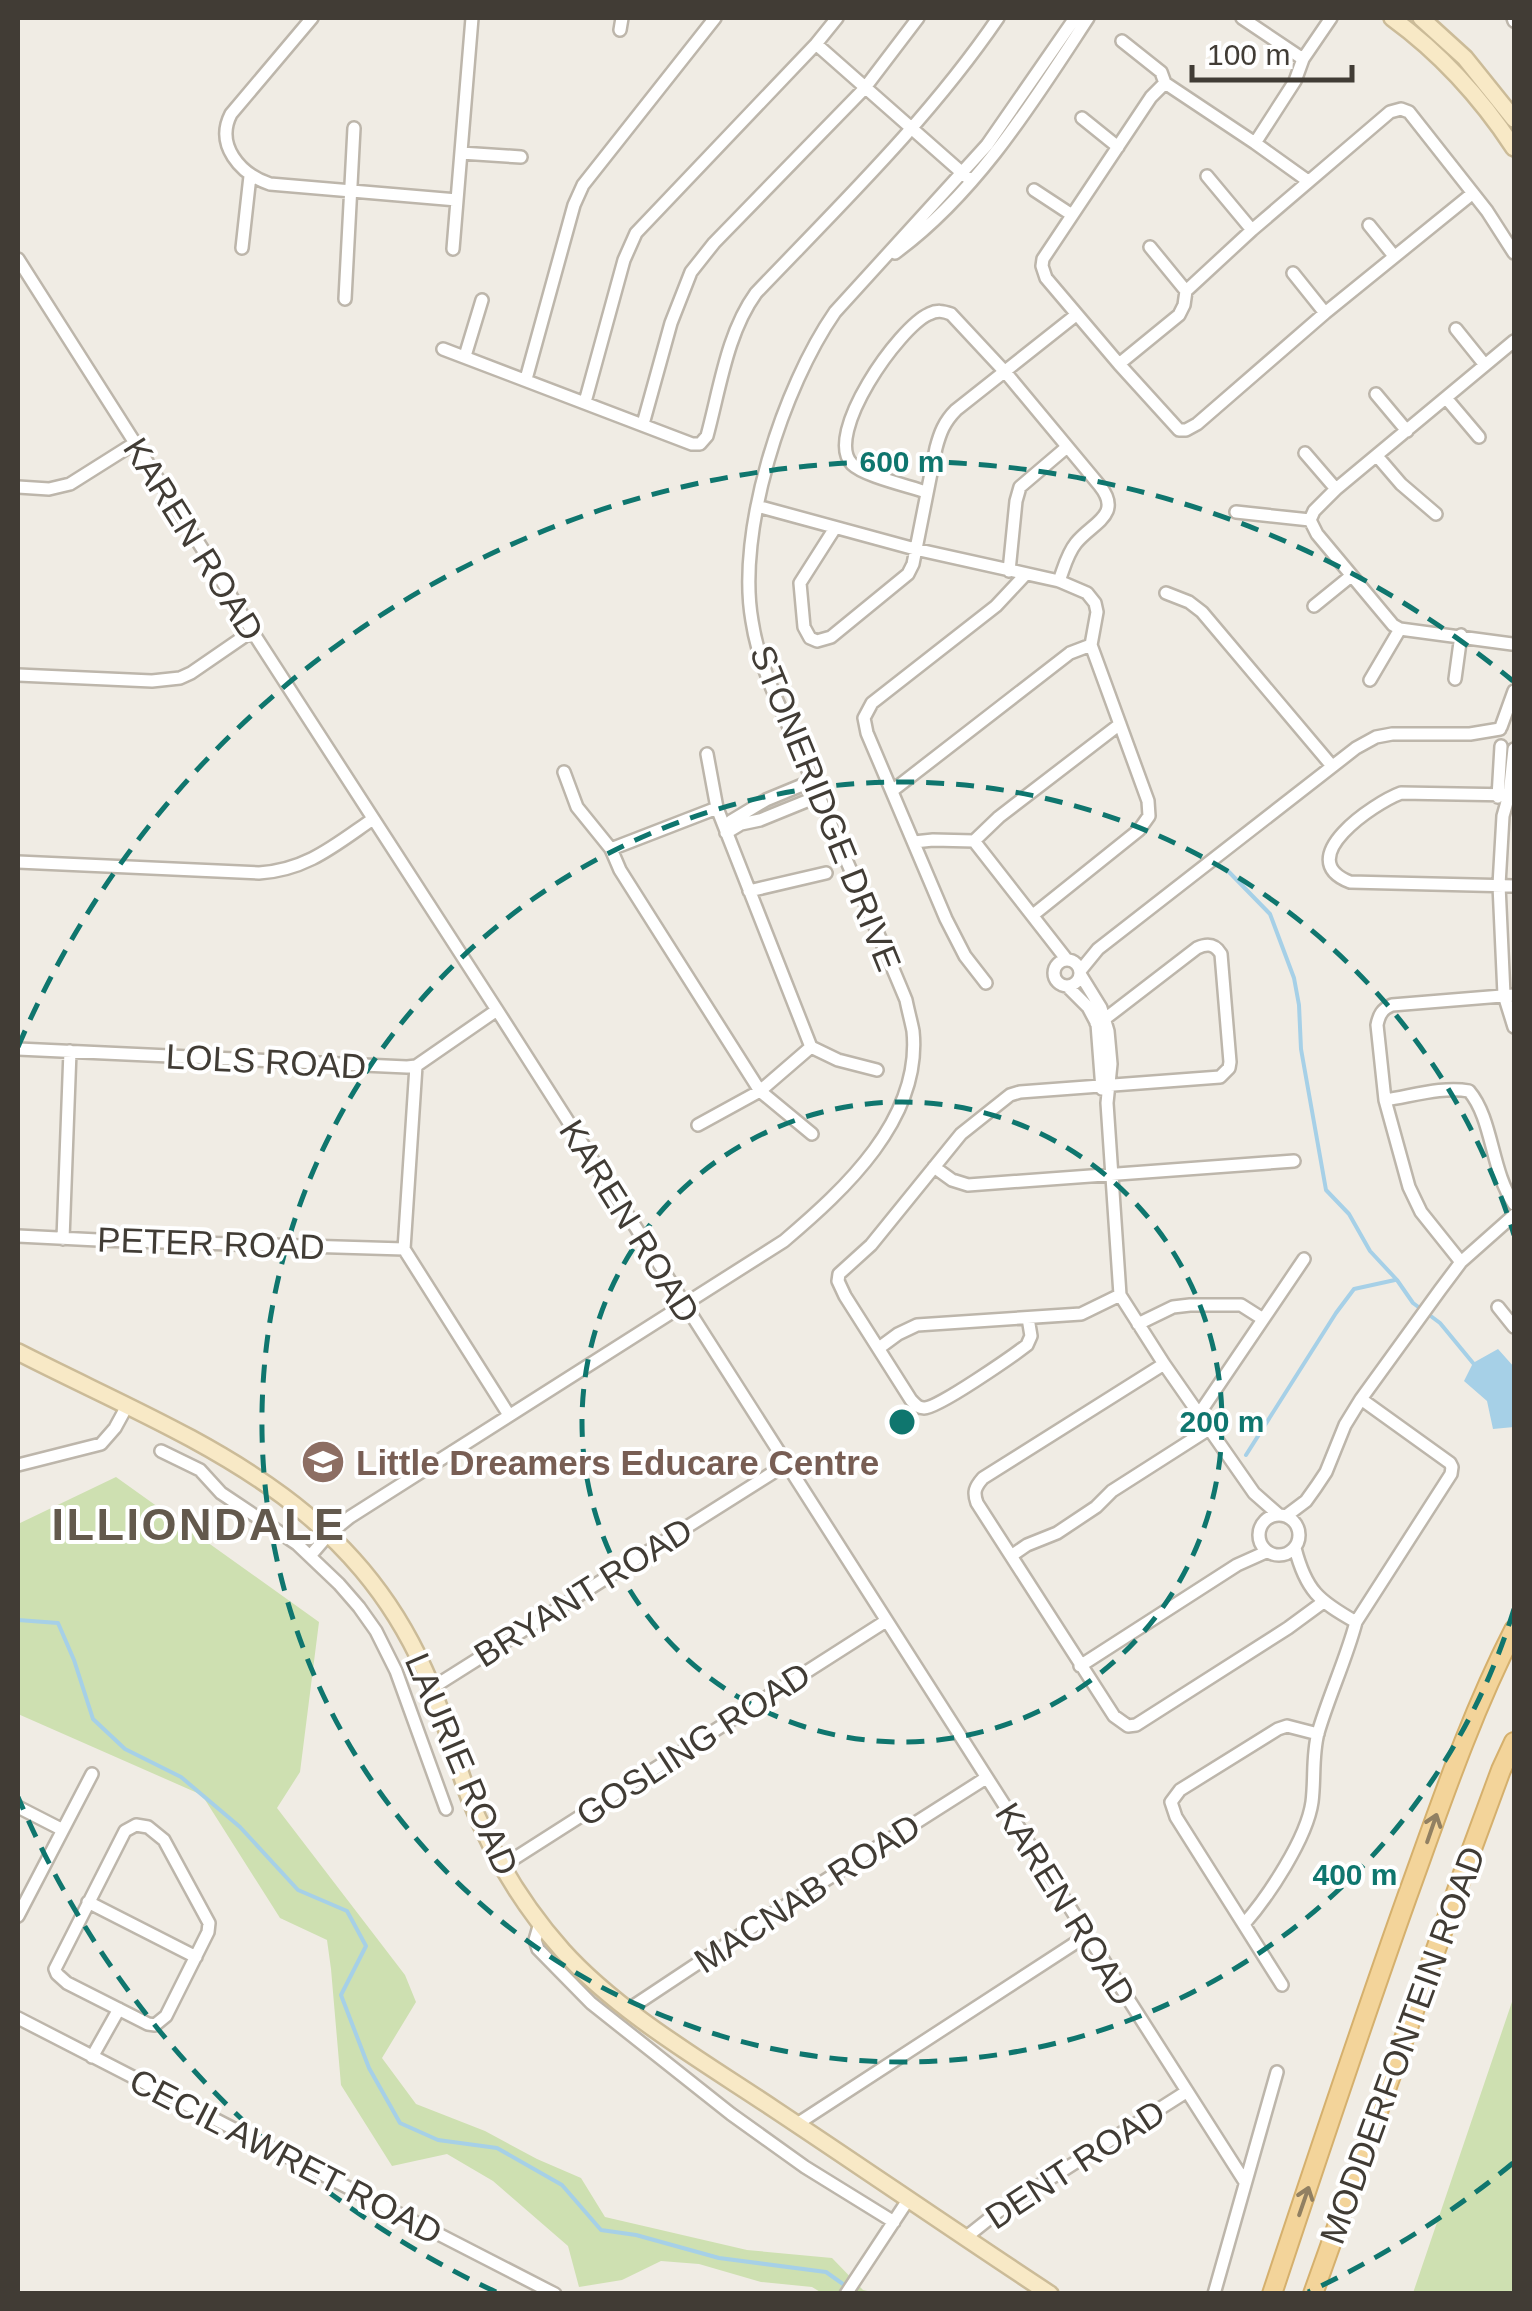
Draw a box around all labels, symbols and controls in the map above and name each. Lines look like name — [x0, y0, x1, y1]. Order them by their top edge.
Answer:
scale bar — [1192, 20, 1352, 82]
text: 100 m — [1207, 38, 1290, 71]
street label: KAREN ROAD — [116, 431, 272, 647]
text: 600 m — [859, 445, 945, 478]
street label: STONERIDGE DRIVE — [743, 640, 909, 976]
street label: LOLS ROAD — [165, 1036, 367, 1086]
street label: KAREN ROAD — [552, 1113, 708, 1329]
street label: PETER ROAD — [97, 1220, 325, 1266]
centre of rings — [884, 1404, 920, 1440]
text: 200 m — [1179, 1405, 1265, 1438]
school or university icon: Little Dreamers Educare Centre — [300, 1439, 346, 1485]
place label: Little Dreamers Educare Centre — [356, 1443, 879, 1482]
district label: ILLIONDALE — [52, 1499, 346, 1550]
street label: BRYANT ROAD — [467, 1510, 699, 1674]
street label: LAURIE ROAD — [398, 1647, 526, 1881]
street label: GOSLING ROAD — [569, 1654, 817, 1834]
street label: KAREN ROAD — [988, 1796, 1144, 2012]
street label: MACNAB ROAD — [687, 1806, 927, 1980]
one-way arrow — [1424, 1813, 1442, 1844]
street label: MODDERFONTEIN ROAD — [1312, 1841, 1492, 2249]
text: 400 m — [1312, 1858, 1398, 1891]
street label: CECIL AWRET ROAD — [124, 2060, 448, 2252]
street label: DENT ROAD — [978, 2092, 1172, 2236]
one-way arrow — [1296, 2186, 1314, 2218]

